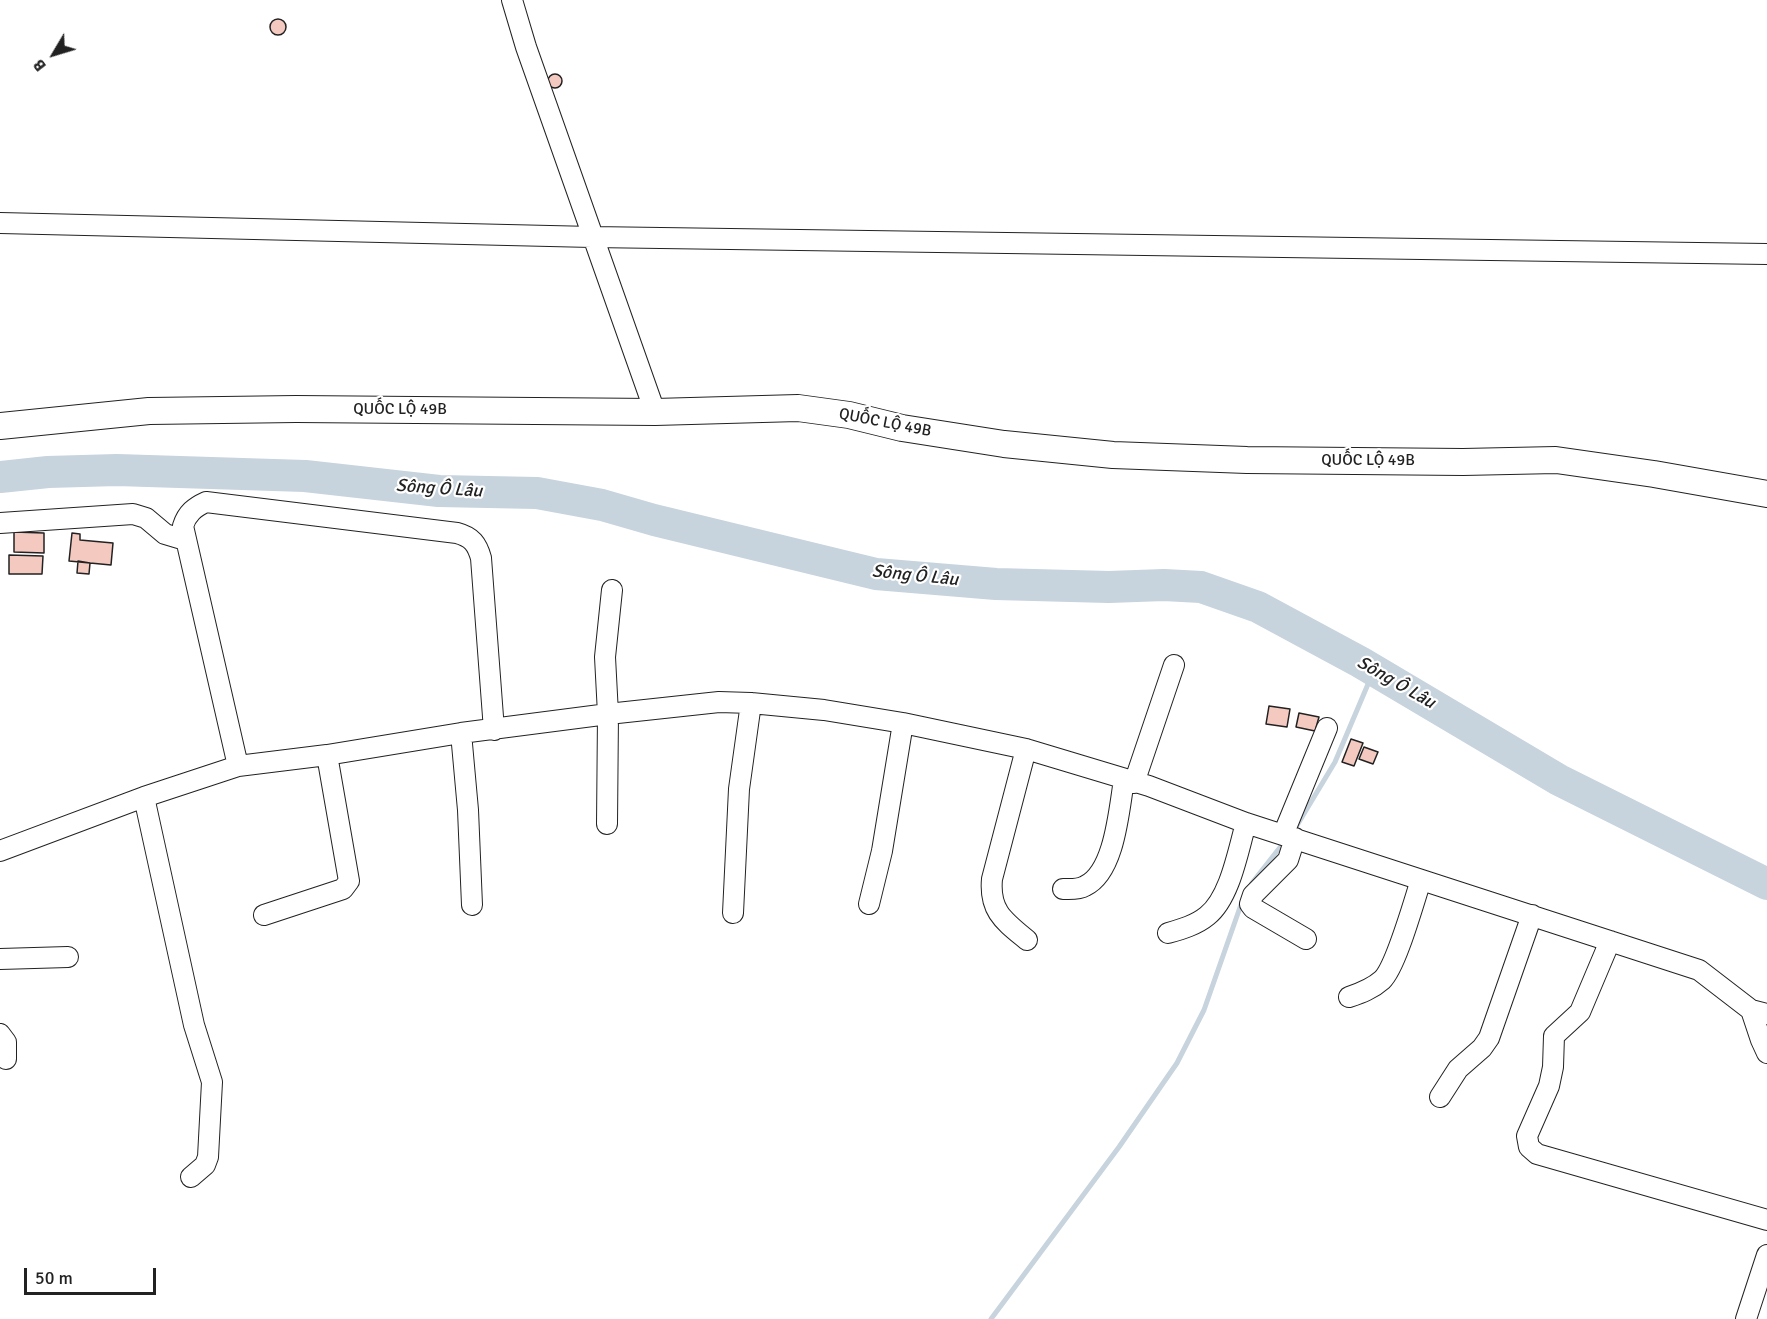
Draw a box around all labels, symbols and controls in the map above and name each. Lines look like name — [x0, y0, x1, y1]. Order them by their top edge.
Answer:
north arrow — [24, 24, 84, 84]
text: B — [29, 55, 51, 75]
street label: QUỐC LỘ 49B — [353, 400, 447, 420]
street label: QUỐC LỘ 49B — [837, 405, 933, 441]
street label: QUỐC LỘ 49B — [1321, 451, 1415, 471]
water label: Sông Ô Lâu — [395, 475, 483, 503]
water label: Sông Ô Lâu — [871, 561, 959, 591]
water label: Sông Ô Lâu — [1353, 652, 1439, 714]
scale bar — [27, 1256, 159, 1294]
text: 50 m — [35, 1267, 73, 1289]

